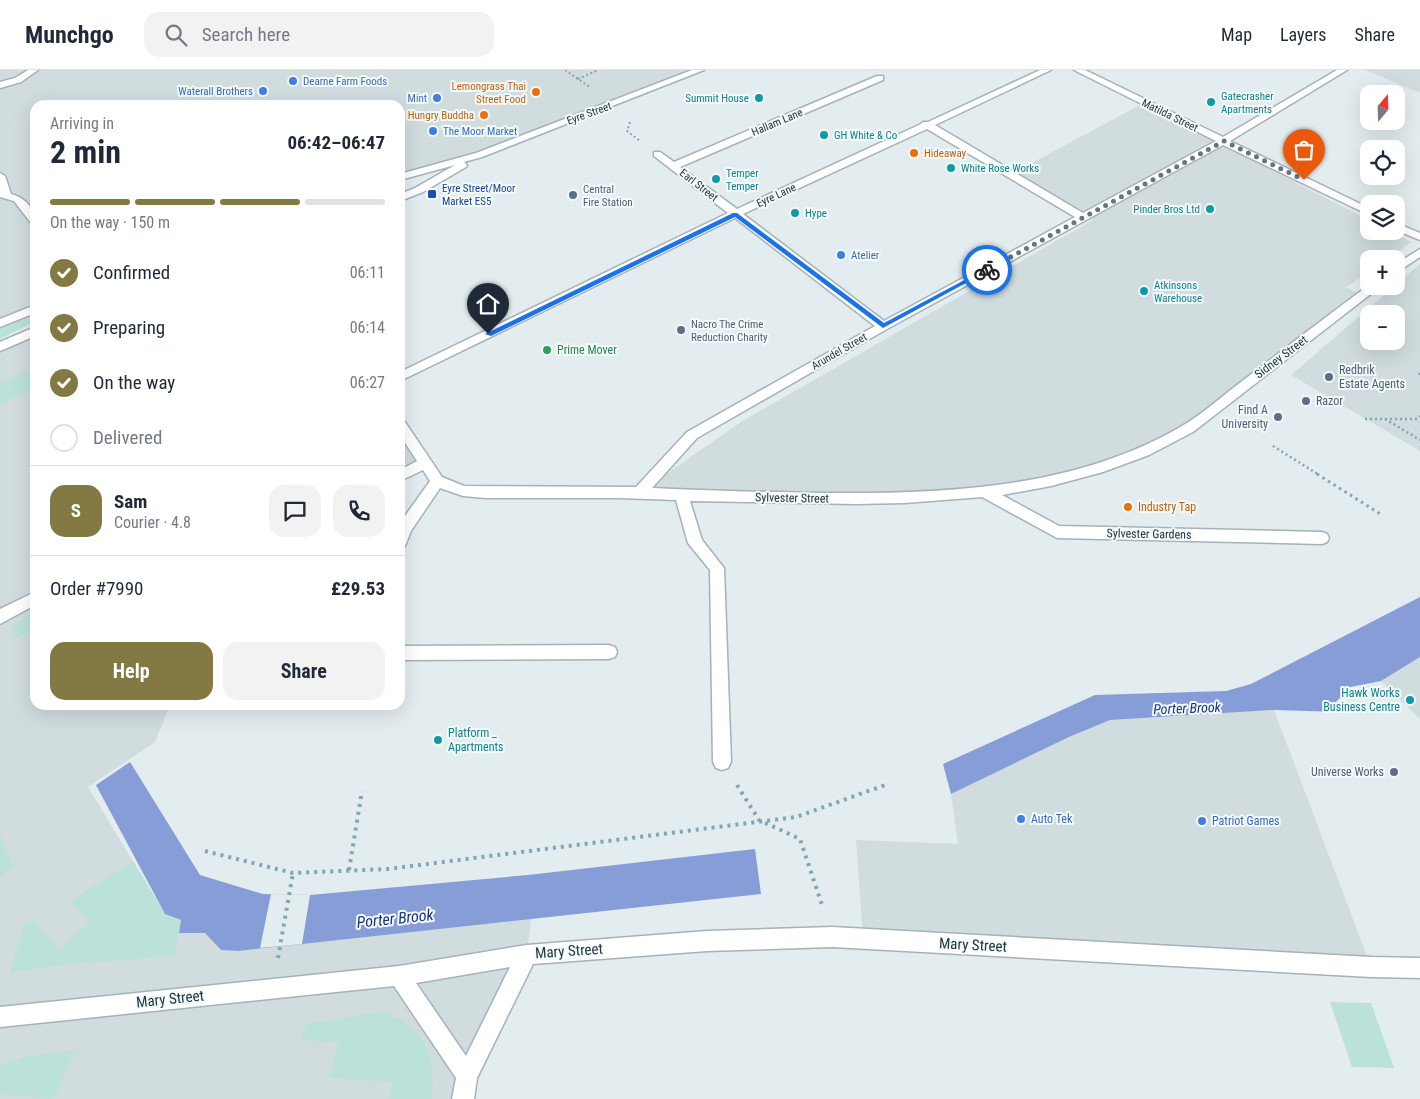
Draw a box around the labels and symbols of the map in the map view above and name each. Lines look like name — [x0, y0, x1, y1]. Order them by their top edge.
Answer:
marker: Dearne Farm Foods — [287, 75, 299, 87]
place label: Dearne Farm Foods — [303, 75, 387, 88]
place label: Lemongrass Thai Street Food — [451, 80, 526, 106]
place label: Waterall Brothers — [178, 85, 253, 98]
marker: Waterall Brothers — [257, 85, 269, 97]
north arrow — [1360, 85, 1405, 130]
marker: Lemongrass Thai Street Food — [530, 86, 542, 98]
place label: Gatecrasher Apartments — [1221, 90, 1274, 116]
place label: Mint — [408, 92, 427, 105]
marker: Mint — [431, 92, 443, 104]
place label: Summit House — [685, 92, 749, 105]
marker: Summit House — [753, 92, 765, 104]
street label: Matilda Street — [1140, 96, 1200, 135]
marker: Gatecrasher Apartments — [1205, 96, 1217, 108]
street label: Eyre Street — [565, 99, 613, 128]
street label: Hallam Lane — [750, 106, 805, 139]
place label: Hungry Buddha — [408, 109, 474, 122]
marker: Hungry Buddha — [478, 109, 490, 121]
marker: The Moor Market — [427, 125, 439, 137]
place label: The Moor Market — [443, 125, 517, 138]
marker: GH White & Co — [818, 129, 830, 141]
place label: GH White & Co — [834, 129, 898, 142]
pin — [1283, 129, 1325, 180]
marker: Hideaway — [908, 147, 920, 159]
place label: Hideaway — [924, 147, 967, 160]
marker: White Rose Works — [945, 162, 957, 174]
place label: White Rose Works — [961, 162, 1039, 175]
street label: Earl Street — [677, 166, 720, 204]
place label: Temper Temper — [726, 167, 759, 193]
marker: Temper Temper — [710, 173, 722, 185]
street label: Eyre Lane — [755, 181, 798, 210]
place label: Eyre Street/Moor Market ES5 — [442, 182, 516, 208]
place label: Central Fire Station — [583, 183, 633, 209]
marker: Eyre Street/Moor Market ES5 — [426, 188, 438, 200]
marker: Central Fire Station — [567, 189, 579, 201]
place label: Pinder Bros Ltd — [1133, 203, 1200, 216]
marker: Pinder Bros Ltd — [1204, 203, 1216, 215]
marker: Hype — [789, 207, 801, 219]
place label: Hype — [805, 207, 827, 220]
courier — [962, 245, 1012, 295]
marker: Atelier — [835, 249, 847, 261]
place label: Atelier — [851, 249, 880, 262]
place label: Atkinsons Warehouse — [1154, 279, 1202, 305]
pin — [467, 283, 509, 334]
marker: Atkinsons Warehouse — [1138, 285, 1150, 297]
place label: Nacro The Crime Reduction Charity — [691, 318, 768, 344]
marker: Nacro The Crime Reduction Charity — [675, 324, 687, 336]
street label: Arundel Street — [809, 330, 869, 373]
street label: Sidney Street — [1252, 332, 1310, 381]
place label: Prime Mover — [557, 343, 617, 357]
marker: Prime Mover — [541, 344, 553, 356]
place label: Redbrik Estate Agents — [1339, 363, 1405, 391]
marker: Redbrik Estate Agents — [1323, 371, 1335, 383]
place label: Razor — [1316, 394, 1343, 408]
marker: Razor — [1300, 395, 1312, 407]
place label: Find A University — [1222, 403, 1268, 431]
marker: Find A University — [1272, 411, 1284, 423]
street label: Sylvester Street — [755, 490, 829, 506]
place label: Industry Tap — [1138, 500, 1196, 514]
marker: Industry Tap — [1122, 501, 1134, 513]
street label: Sylvester Gardens — [1106, 526, 1192, 542]
place label: Hawk Works Business Centre — [1323, 686, 1400, 714]
marker: Hawk Works Business Centre — [1404, 694, 1416, 706]
water label: Porter Brook — [1153, 699, 1222, 717]
place label: Platform _ Apartments — [448, 726, 504, 754]
marker: Platform _ Apartments — [432, 734, 444, 746]
place label: Universe Works — [1311, 765, 1384, 779]
marker: Universe Works — [1388, 766, 1400, 778]
place label: Auto Tek — [1031, 812, 1073, 826]
marker: Auto Tek — [1015, 813, 1027, 825]
place label: Patriot Games — [1212, 814, 1280, 828]
marker: Patriot Games — [1196, 815, 1208, 827]
water label: Porter Brook — [356, 905, 435, 932]
street label: Mary Street — [939, 934, 1007, 956]
street label: Mary Street — [534, 940, 604, 962]
street label: Mary Street — [135, 986, 205, 1012]

